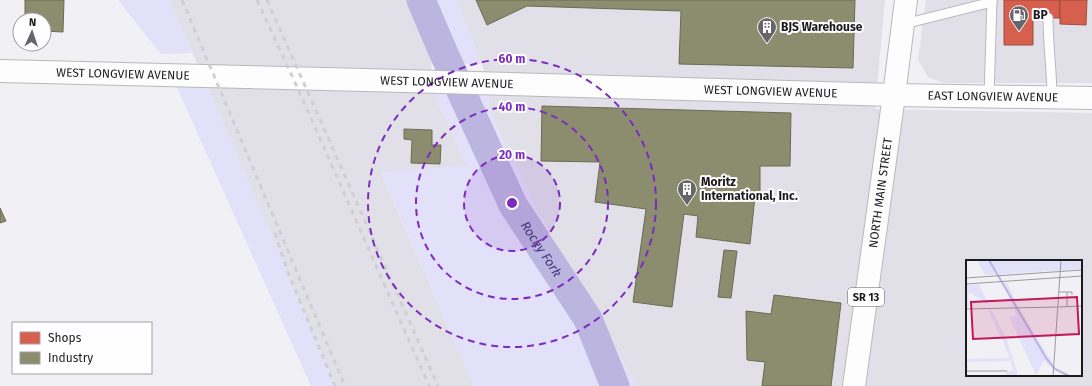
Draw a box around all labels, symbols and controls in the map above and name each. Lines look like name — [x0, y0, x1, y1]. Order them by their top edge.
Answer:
fuel station icon: BP — [1008, 4, 1030, 32]
place label: BP — [1033, 8, 1048, 22]
north arrow — [12, 12, 52, 52]
text: N — [29, 16, 36, 29]
building icon: BJS Warehouse — [756, 16, 778, 44]
place label: BJS Warehouse — [781, 20, 863, 34]
text: 60 m — [499, 52, 525, 66]
street label: WEST LONGVIEW AVENUE — [56, 65, 190, 83]
street label: WEST LONGVIEW AVENUE — [380, 73, 514, 91]
street label: WEST LONGVIEW AVENUE — [704, 83, 838, 100]
street label: EAST LONGVIEW AVENUE — [928, 89, 1058, 104]
text: 40 m — [499, 100, 525, 114]
street label: NORTH MAIN STREET — [866, 136, 895, 249]
text: 20 m — [499, 148, 525, 162]
place label: Moritz International, Inc. — [701, 175, 798, 203]
building icon: Moritz International, Inc. — [676, 178, 698, 206]
centre of rings — [505, 196, 519, 210]
water label: Rocky Fork — [518, 218, 565, 280]
inset map — [966, 260, 1082, 376]
road number: SR 13 — [848, 288, 884, 306]
legend — [12, 322, 152, 374]
text: Shops — [48, 331, 82, 345]
text: Industry — [48, 351, 93, 365]

